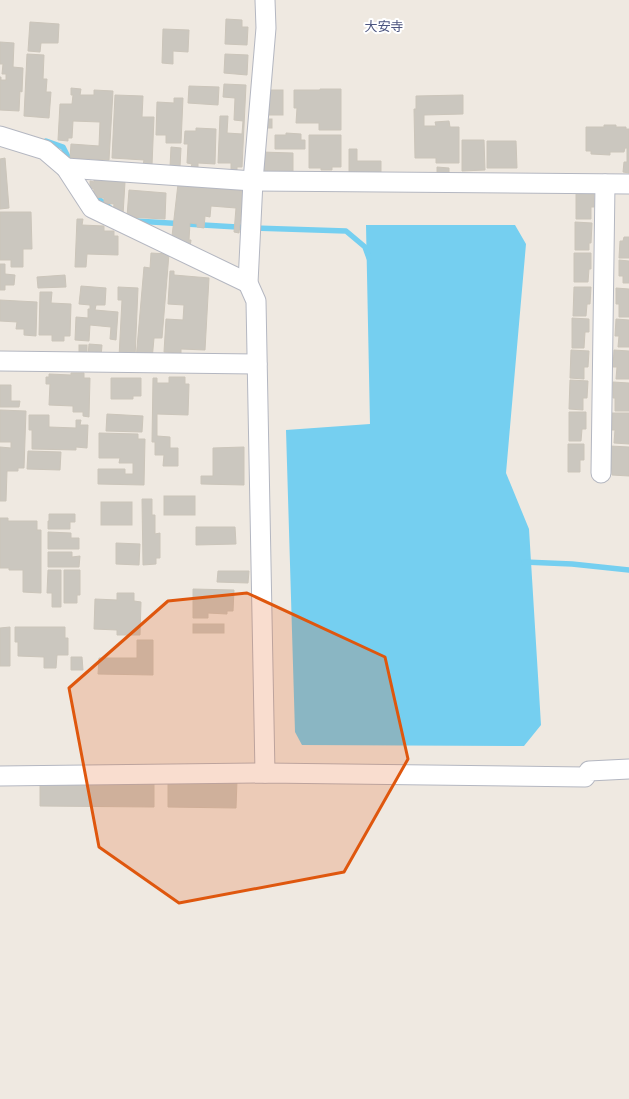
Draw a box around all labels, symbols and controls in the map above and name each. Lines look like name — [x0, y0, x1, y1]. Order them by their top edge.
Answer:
district label: 大安寺 — [364, 18, 404, 34]

